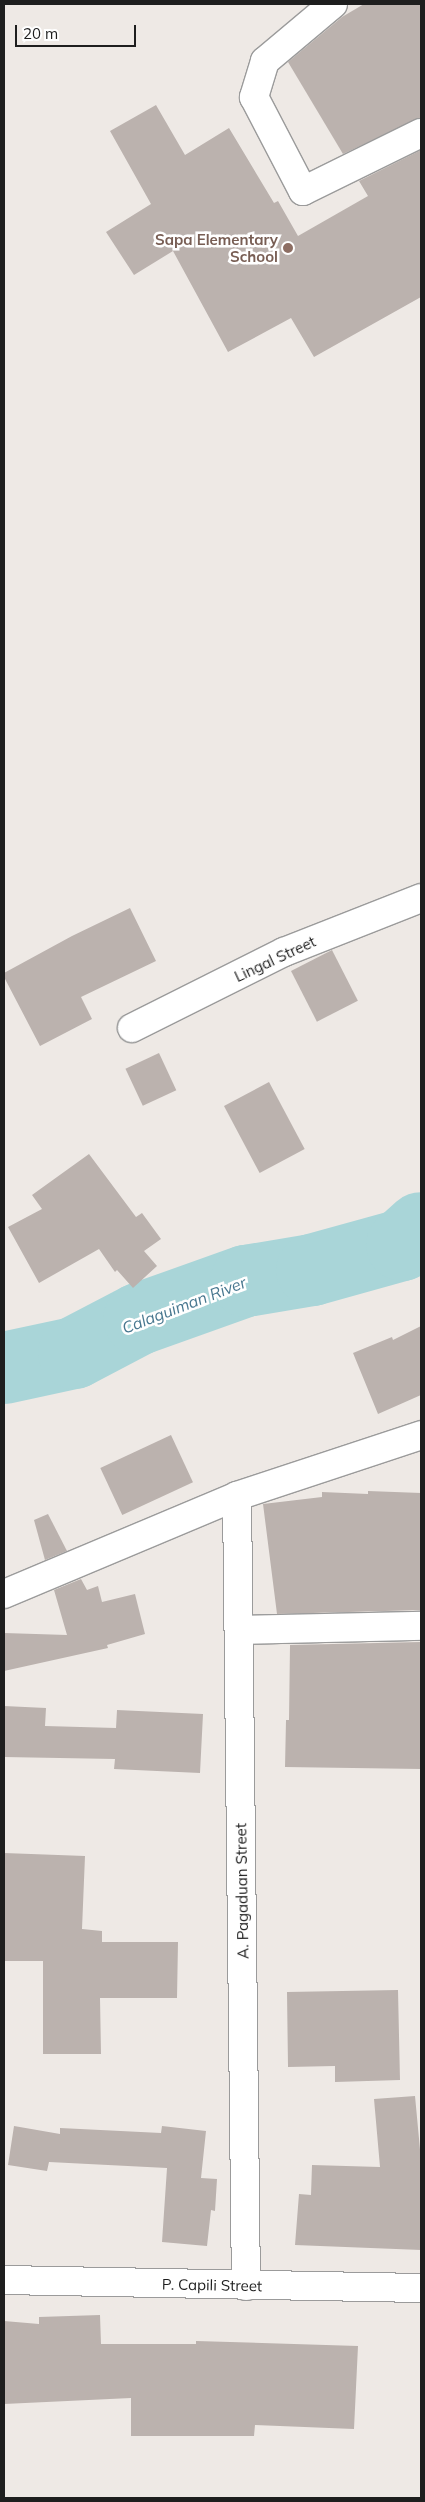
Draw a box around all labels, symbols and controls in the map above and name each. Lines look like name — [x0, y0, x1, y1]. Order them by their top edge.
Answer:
scale bar — [18, 15, 139, 47]
text: 20 m — [23, 24, 58, 43]
place label: Sapa Elementary School — [155, 230, 278, 265]
marker: Sapa Elementary School — [282, 242, 294, 254]
street label: Lingal Street — [232, 932, 318, 986]
water label: Calaguiman River — [119, 1273, 249, 1337]
street label: A. Pagaduan Street — [232, 1823, 252, 1959]
street label: P. Capili Street — [162, 2275, 262, 2295]

